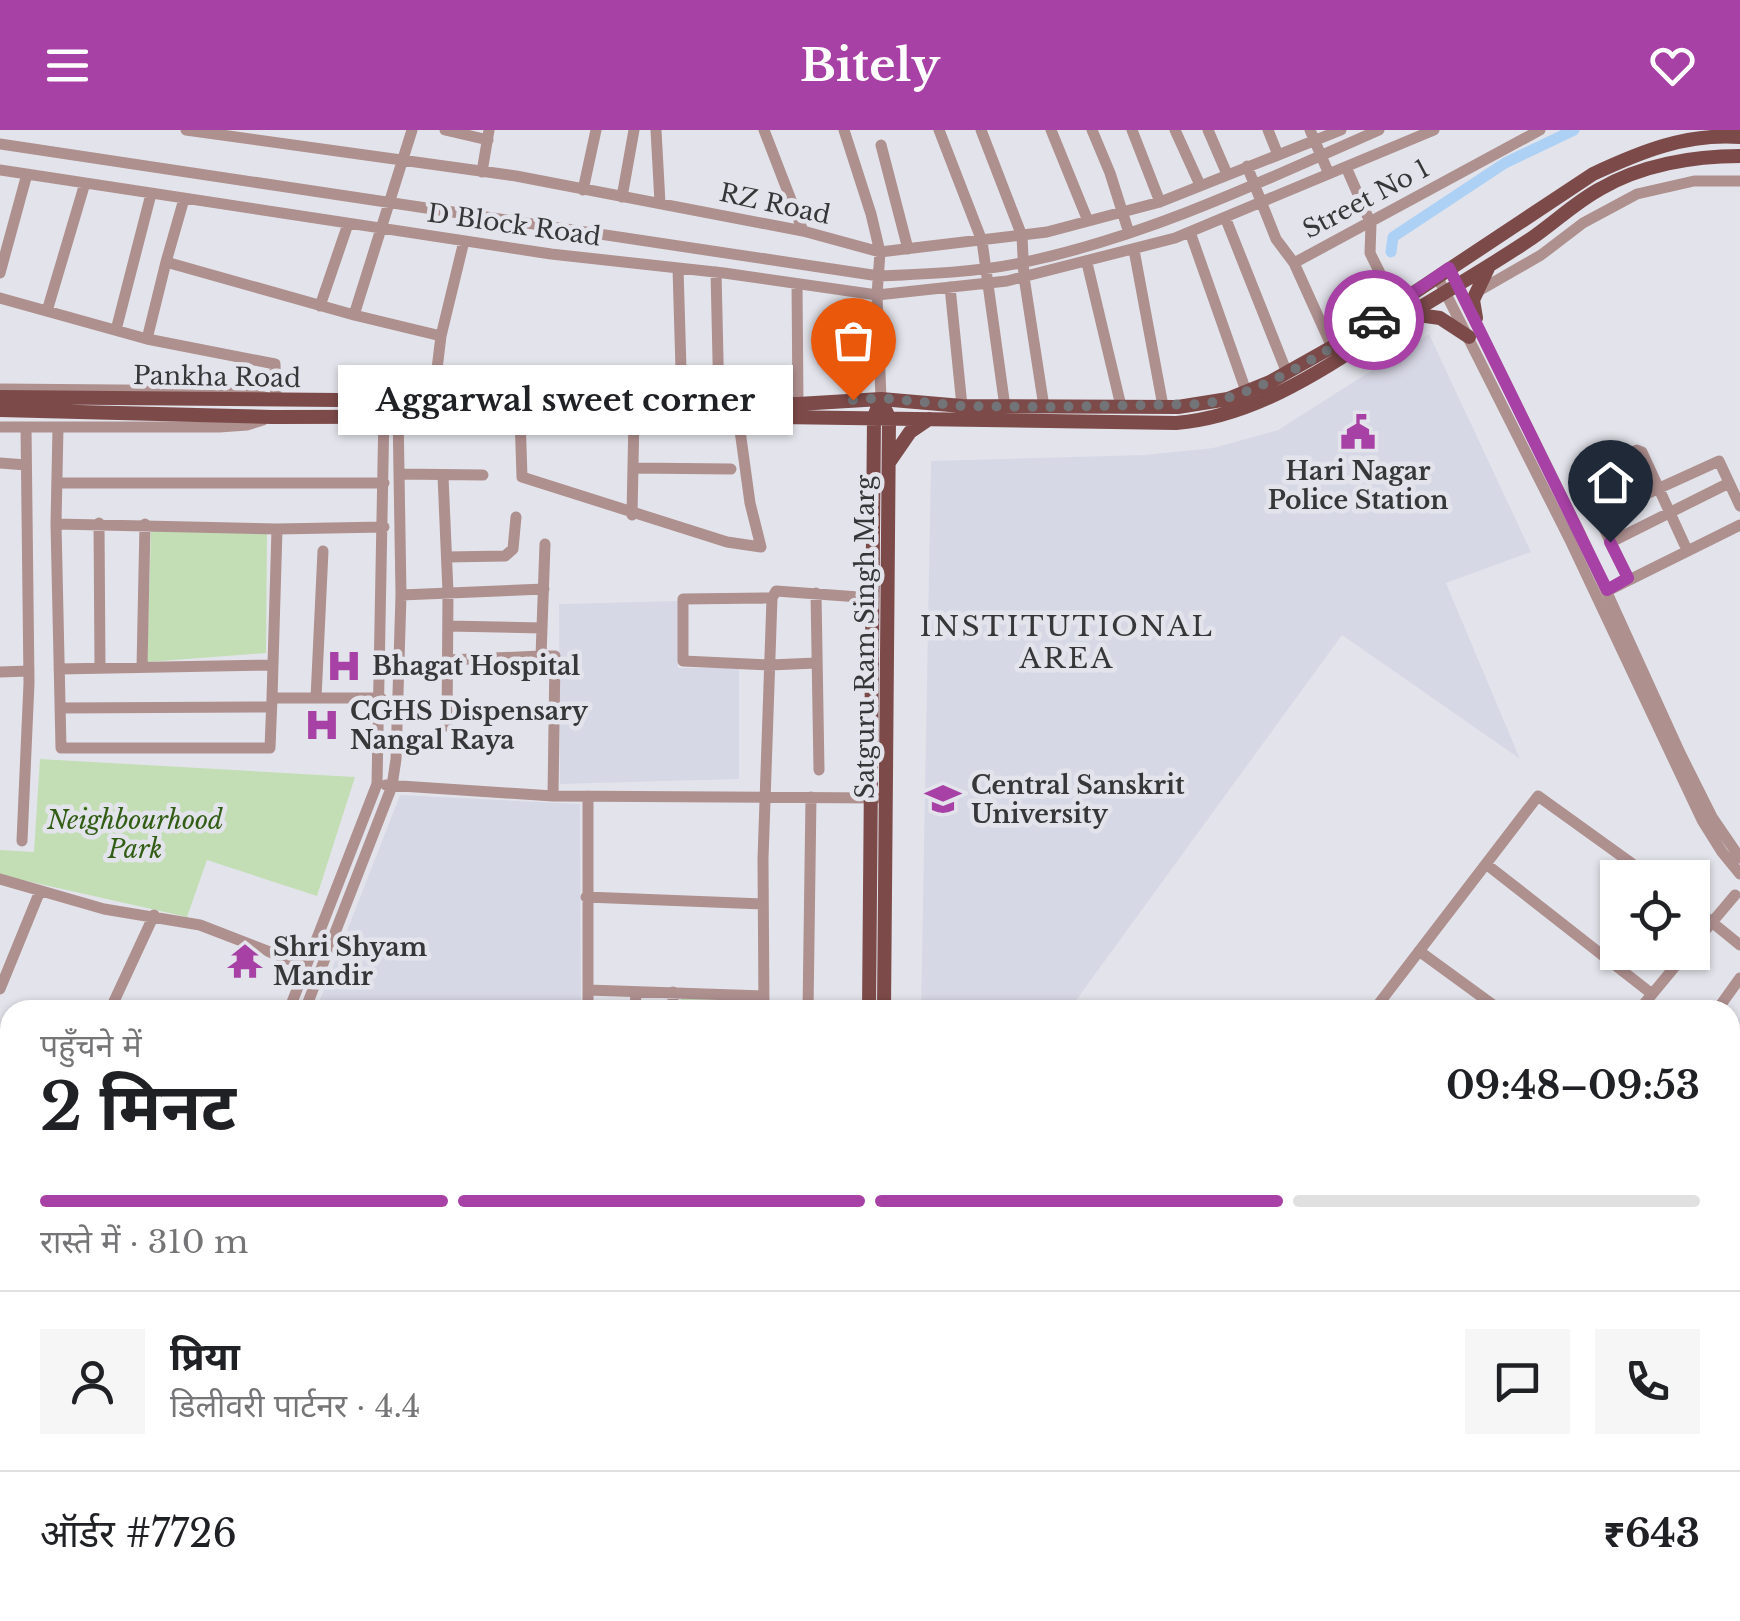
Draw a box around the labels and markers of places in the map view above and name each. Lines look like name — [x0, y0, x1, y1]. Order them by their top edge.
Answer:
pin — [811, 298, 896, 401]
callout: Aggarwal sweet corner — [338, 365, 793, 435]
public building icon: Hari Nagar Police Station — [1339, 413, 1377, 451]
pin — [1568, 440, 1653, 543]
place label: Hari Nagar Police Station — [1268, 456, 1448, 516]
hospital icon: Bhagat Hospital — [325, 647, 363, 685]
place label: Bhagat Hospital — [372, 651, 580, 682]
place label: CGHS Dispensary Nangal Raya — [350, 696, 589, 756]
hospital icon: CGHS Dispensary Nangal Raya — [303, 706, 341, 744]
place label: Central Sanskrit University — [971, 770, 1185, 830]
school or university icon: Central Sanskrit University — [924, 780, 962, 818]
place label: Shri Shyam Mandir — [273, 932, 428, 992]
temple icon: Shri Shyam Mandir — [226, 942, 264, 980]

